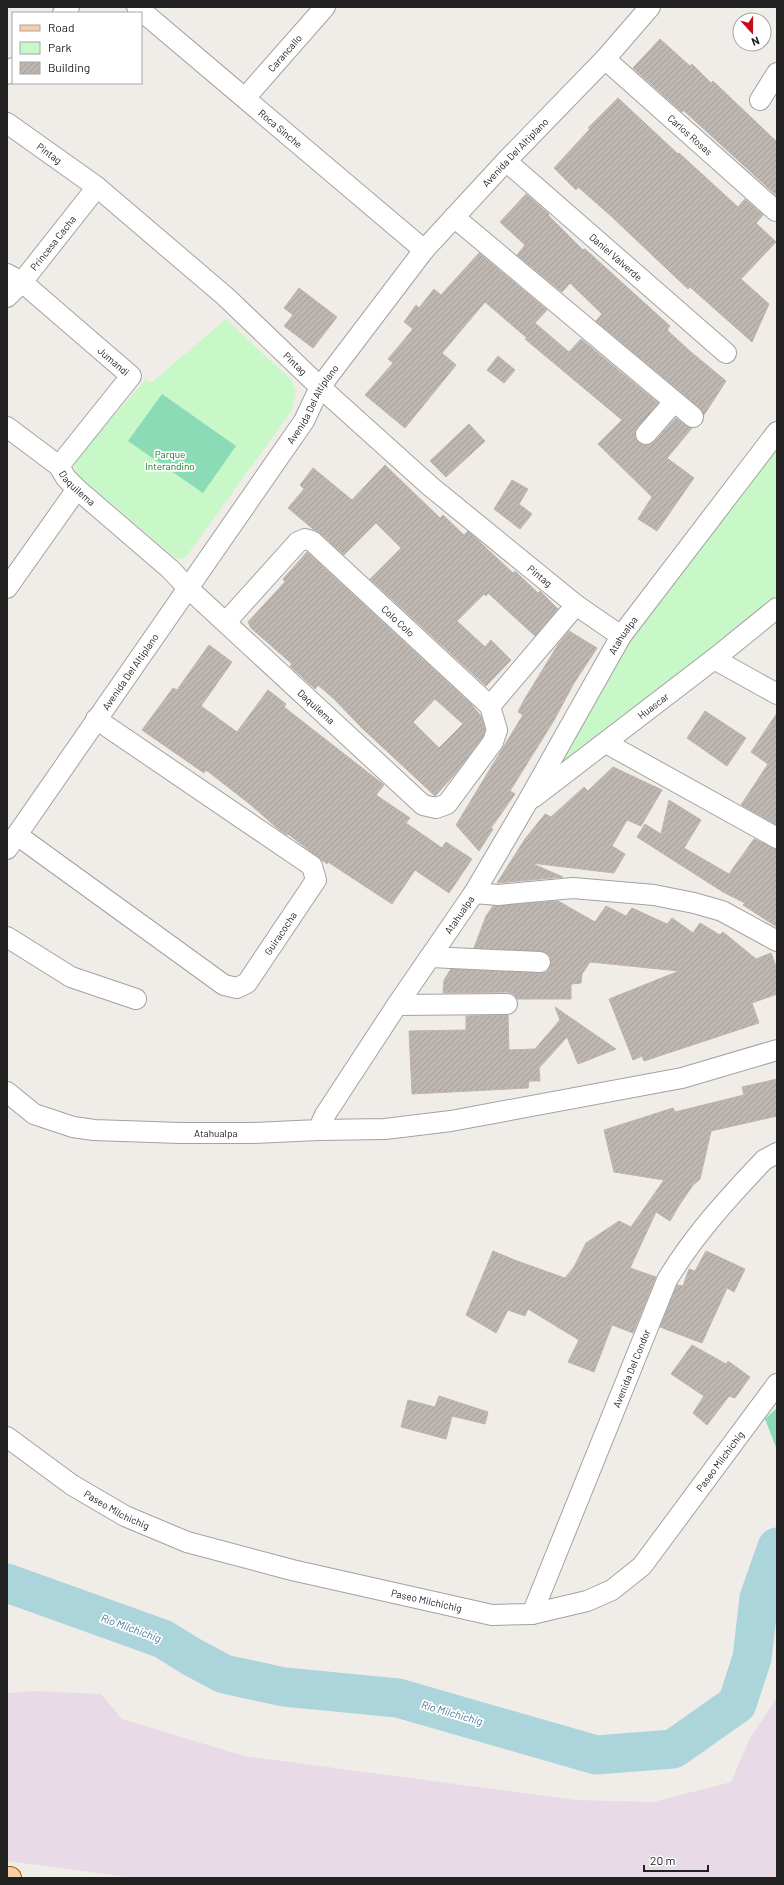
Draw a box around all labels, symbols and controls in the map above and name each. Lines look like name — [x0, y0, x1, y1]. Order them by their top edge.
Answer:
legend — [12, 12, 142, 84]
north arrow — [732, 12, 772, 52]
text: Road — [48, 20, 75, 34]
street label: Carancallo — [265, 32, 304, 74]
text: N — [750, 34, 762, 49]
text: Park — [48, 40, 72, 54]
text: Building — [48, 60, 90, 74]
street label: Roca Sinche — [256, 107, 305, 150]
street label: Carlos Rosas — [665, 112, 715, 158]
street label: Avenida Del Altiplano — [479, 115, 550, 189]
street label: Pintag — [34, 140, 64, 166]
street label: Princesa Cacha — [27, 213, 78, 273]
street label: Daniel Valverde — [587, 231, 645, 283]
street label: Jumandi — [95, 344, 132, 378]
street label: Pintag — [281, 349, 310, 377]
street label: Avenida Del Altiplano — [284, 362, 341, 446]
park label: Parque Interandino — [145, 448, 195, 472]
street label: Daquilema — [57, 468, 98, 508]
street label: Pintag — [525, 562, 555, 589]
street label: Colo Colo — [379, 603, 417, 639]
street label: Atahualpa — [606, 614, 640, 656]
street label: Avenida Del Altiplano — [99, 631, 161, 712]
street label: Daquilema — [295, 687, 337, 726]
street label: Huascar — [635, 690, 671, 721]
street label: Atahualpa — [442, 893, 476, 936]
street label: Guiracocha — [262, 910, 299, 957]
street label: Atahualpa — [194, 1127, 238, 1139]
street label: Avenida Del Condor — [610, 1327, 653, 1409]
street label: Paseo Milchichig — [693, 1428, 746, 1494]
street label: Paseo Milchichig — [82, 1487, 151, 1532]
street label: Paseo Milchichig — [390, 1586, 463, 1614]
water label: Río Milchichig — [99, 1611, 163, 1645]
water label: Río Milchichig — [420, 1698, 485, 1728]
scale bar — [644, 1847, 708, 1873]
text: 20 m — [650, 1853, 676, 1867]

